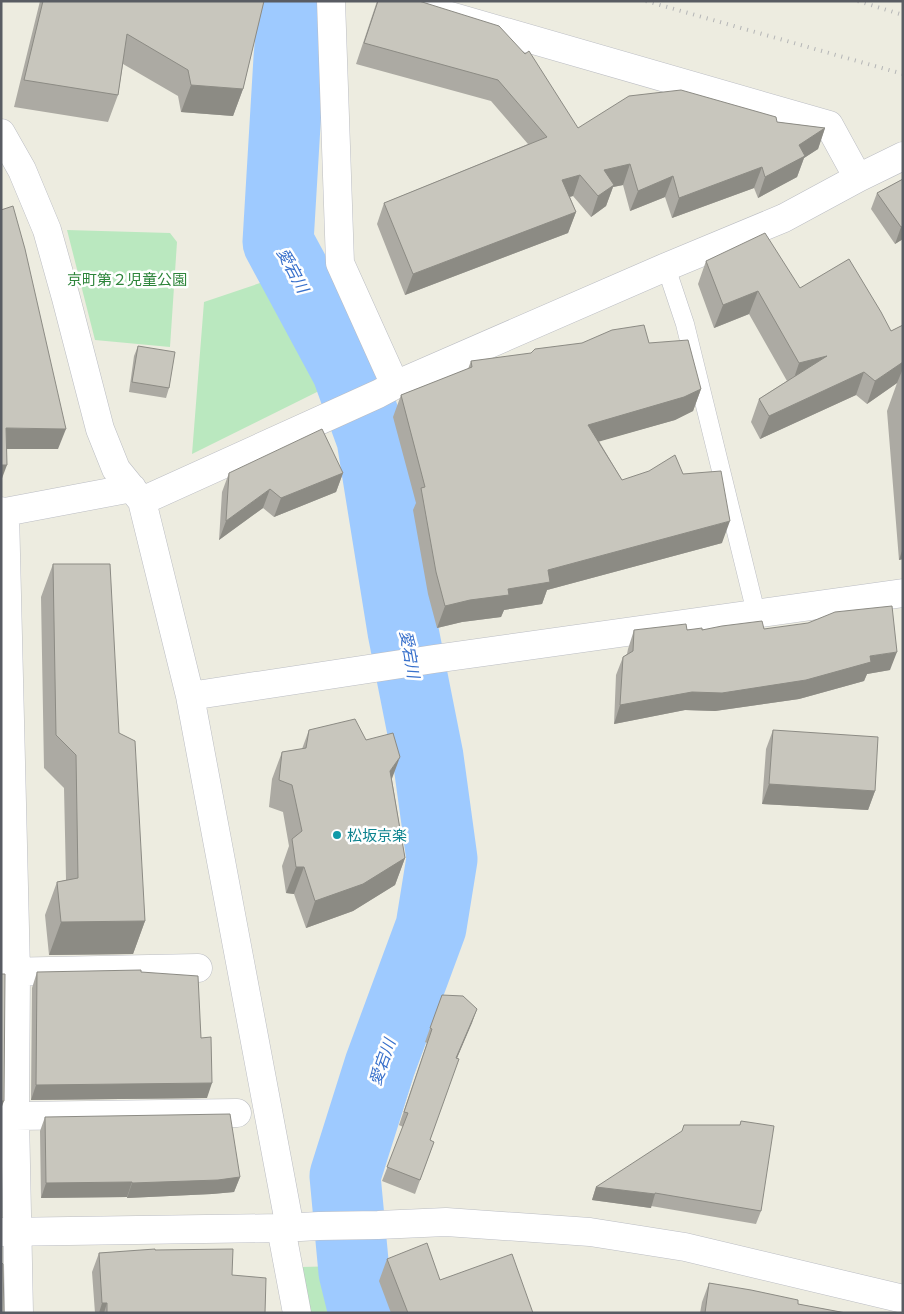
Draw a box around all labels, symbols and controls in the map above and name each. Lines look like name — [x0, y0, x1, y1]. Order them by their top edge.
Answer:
water label: 愛宕川 — [272, 244, 315, 298]
park label: 京町第２児童公園 — [67, 269, 187, 290]
water label: 愛宕川 — [395, 628, 425, 682]
place label: 松坂京楽 — [347, 825, 407, 846]
marker: 松坂京楽 — [331, 829, 343, 841]
water label: 愛宕川 — [364, 1034, 401, 1088]

